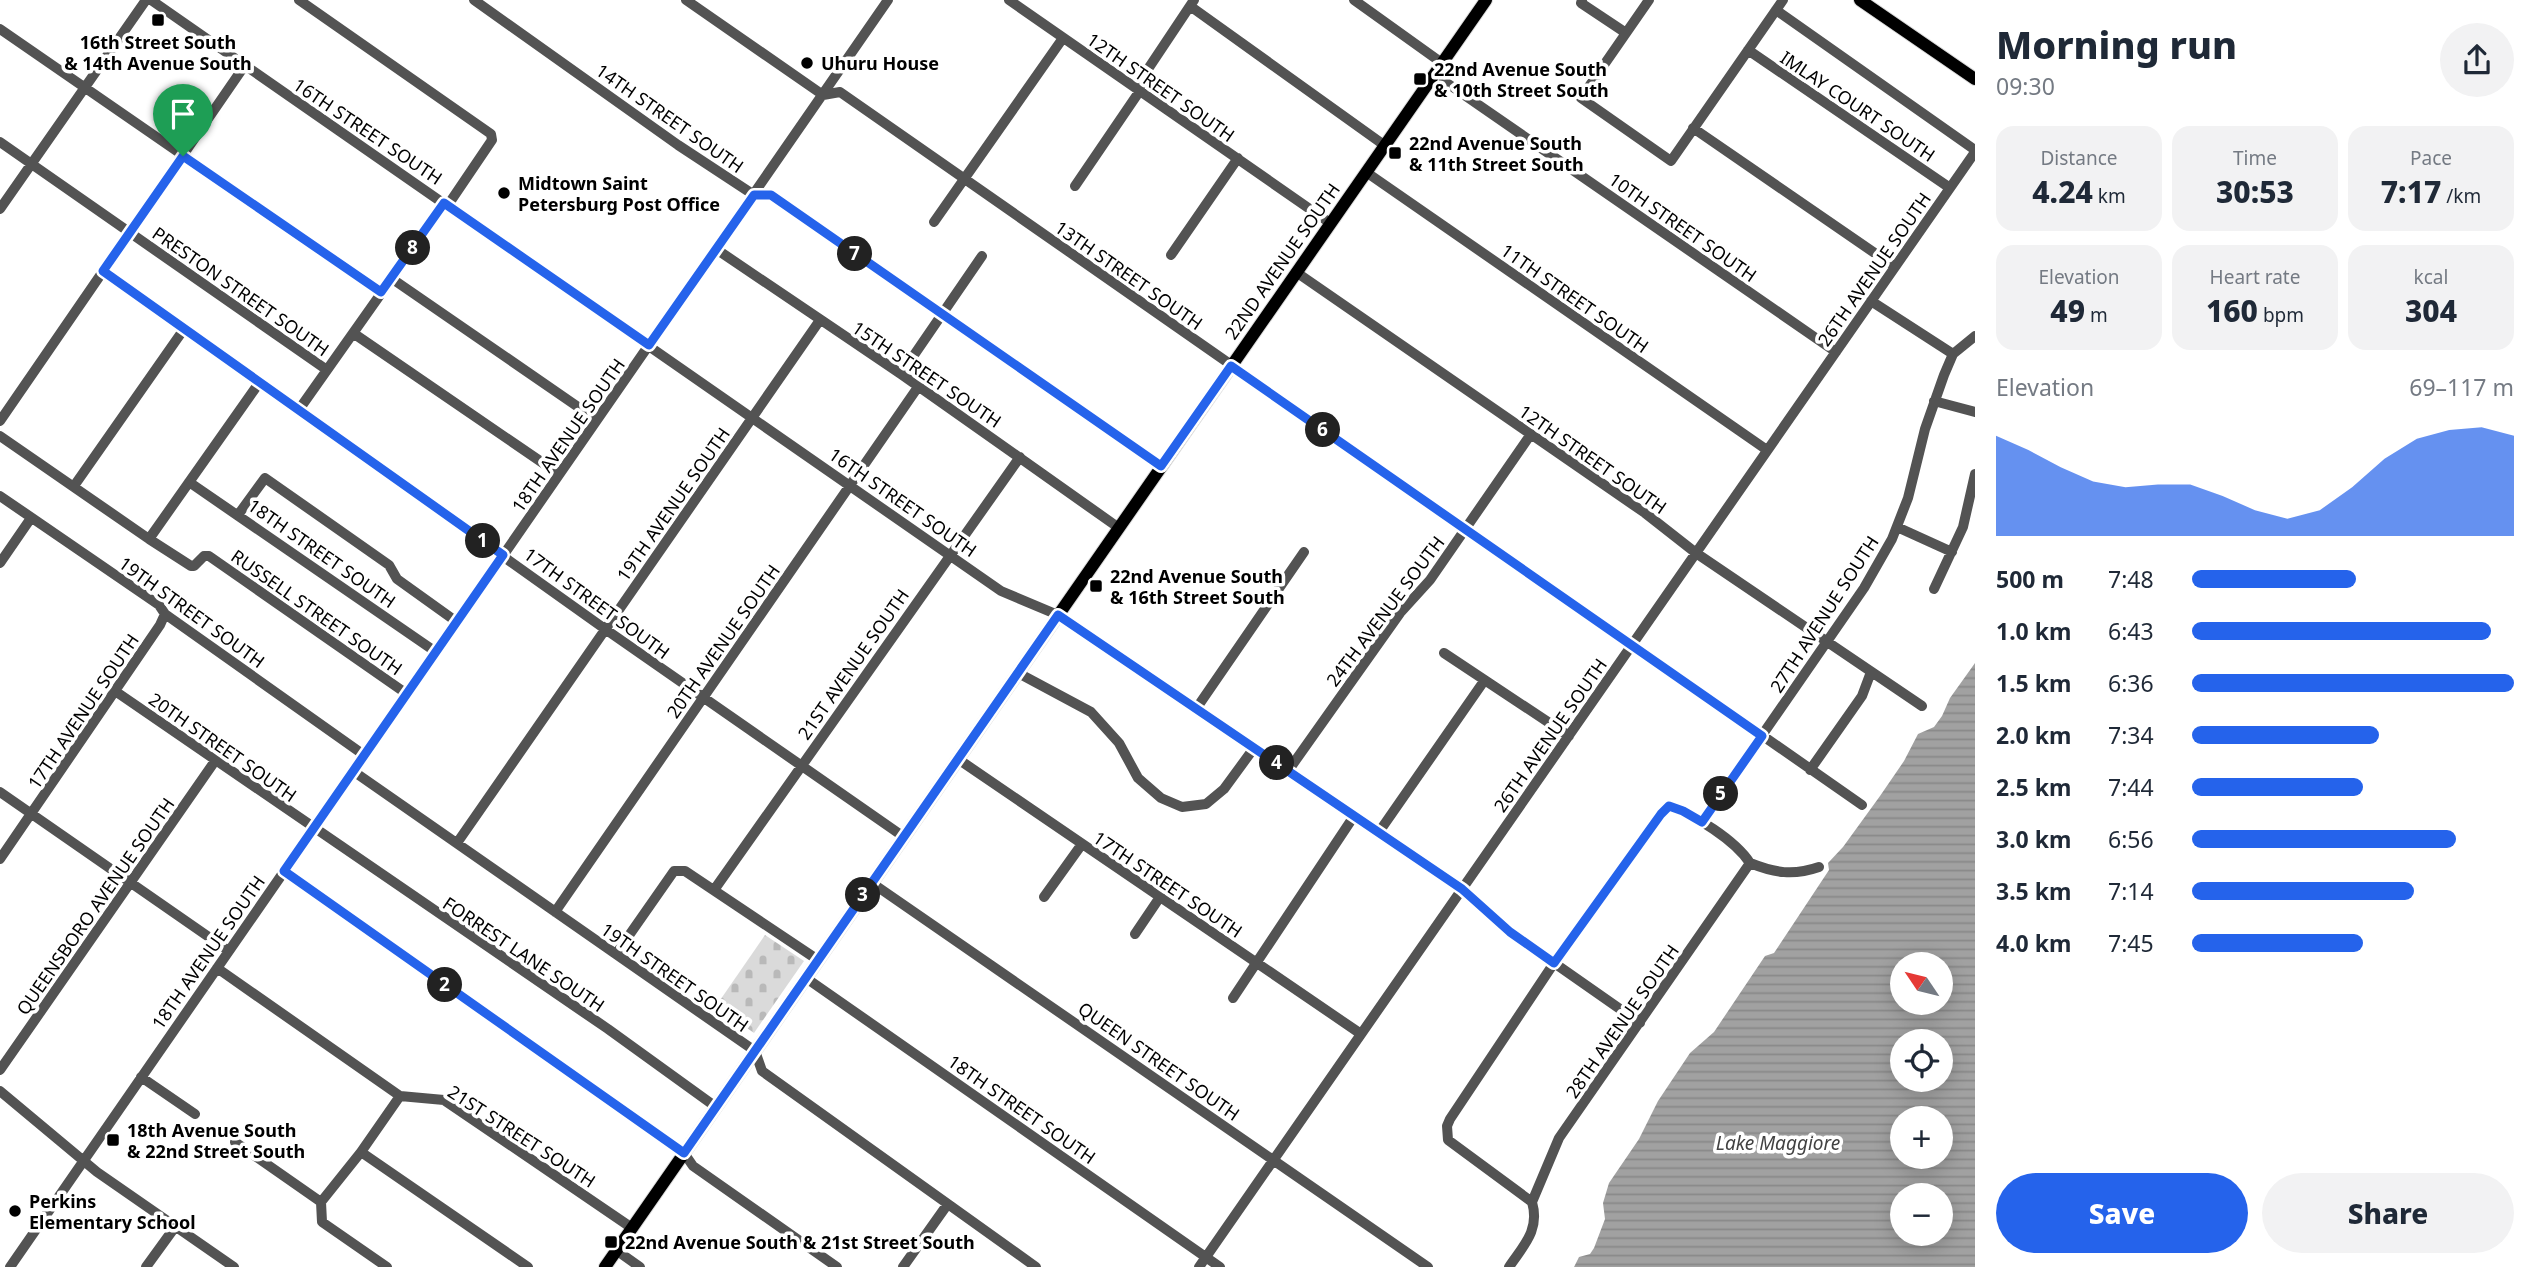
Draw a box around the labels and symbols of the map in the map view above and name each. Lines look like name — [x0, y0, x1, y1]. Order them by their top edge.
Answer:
marker: 16th Street South & 14th Avenue South — [150, 12, 166, 28]
street label: 12TH STREET SOUTH — [1082, 27, 1240, 147]
place label: 16th Street South & 14th Avenue South — [64, 30, 252, 75]
street label: IMLAY COURT SOUTH — [1776, 45, 1940, 167]
place label: Uhuru House — [821, 51, 939, 75]
marker: Uhuru House — [799, 55, 815, 71]
place label: 22nd Avenue South & 10th Street South — [1434, 57, 1609, 102]
street label: 14TH STREET SOUTH — [591, 58, 749, 178]
marker: 22nd Avenue South & 10th Street South — [1412, 71, 1428, 87]
street label: 16TH STREET SOUTH — [289, 72, 447, 190]
pin — [153, 84, 213, 156]
place label: 22nd Avenue South & 11th Street South — [1409, 131, 1584, 176]
marker: 22nd Avenue South & 11th Street South — [1387, 145, 1403, 161]
street label: 10TH STREET SOUTH — [1604, 167, 1762, 287]
place label: Midtown Saint Petersburg Post Office — [518, 171, 720, 216]
street label: 22ND AVENUE SOUTH — [1219, 178, 1345, 344]
marker: Midtown Saint Petersburg Post Office — [496, 185, 512, 201]
street label: 26TH AVENUE SOUTH — [1812, 187, 1936, 351]
street label: 13TH STREET SOUTH — [1050, 215, 1208, 335]
street label: PRESTON STREET SOUTH — [148, 221, 334, 361]
pin: 8 — [396, 230, 430, 266]
pin: 7 — [838, 236, 872, 272]
street label: 11TH STREET SOUTH — [1496, 238, 1654, 358]
street label: 15TH STREET SOUTH — [848, 315, 1006, 433]
street label: 18TH AVENUE SOUTH — [506, 353, 630, 517]
street label: 12TH STREET SOUTH — [1514, 399, 1672, 519]
pin: 6 — [1306, 412, 1340, 448]
street label: 19TH AVENUE SOUTH — [611, 422, 735, 586]
street label: 16TH STREET SOUTH — [824, 442, 982, 562]
street label: 18TH STREET SOUTH — [243, 493, 401, 613]
pin: 1 — [466, 524, 500, 558]
street label: 24TH AVENUE SOUTH — [1321, 531, 1449, 691]
street label: 27TH AVENUE SOUTH — [1764, 531, 1884, 697]
street label: 17TH STREET SOUTH — [519, 542, 675, 664]
street label: RUSSELL STREET SOUTH — [227, 544, 407, 680]
street label: 19TH STREET SOUTH — [114, 551, 270, 673]
street label: 20TH AVENUE SOUTH — [661, 559, 785, 723]
place label: 22nd Avenue South & 16th Street South — [1110, 564, 1285, 609]
marker: 22nd Avenue South & 16th Street South — [1088, 578, 1104, 594]
street label: 21ST AVENUE SOUTH — [792, 584, 914, 744]
street label: 17TH AVENUE SOUTH — [22, 629, 144, 793]
street label: 26TH AVENUE SOUTH — [1488, 653, 1612, 817]
street label: 20TH STREET SOUTH — [144, 687, 302, 807]
pin: 4 — [1260, 746, 1294, 780]
pin: 5 — [1704, 776, 1738, 812]
street label: QUEENSBORO AVENUE SOUTH — [11, 793, 179, 1019]
street label: 17TH STREET SOUTH — [1089, 825, 1247, 943]
street label: 18TH AVENUE SOUTH — [146, 870, 270, 1034]
pin: 3 — [846, 878, 880, 912]
street label: FORREST LANE SOUTH — [438, 891, 610, 1017]
street label: 19TH STREET SOUTH — [596, 917, 754, 1037]
street label: 28TH AVENUE SOUTH — [1560, 939, 1684, 1103]
north arrow — [1890, 952, 1953, 1015]
pin: 2 — [428, 968, 462, 1002]
street label: QUEEN STREET SOUTH — [1074, 996, 1244, 1126]
street label: 18TH STREET SOUTH — [943, 1049, 1101, 1169]
street label: 21ST STREET SOUTH — [444, 1079, 600, 1193]
place label: 18th Avenue South & 22nd Street South — [127, 1118, 305, 1163]
water label: Lake Maggiore — [1716, 1130, 1840, 1156]
marker: 18th Avenue South & 22nd Street South — [105, 1132, 121, 1148]
place label: Perkins Elementary School — [29, 1189, 196, 1234]
marker: Perkins Elementary School — [7, 1203, 23, 1219]
place label: 22nd Avenue South & 21st Street South — [625, 1230, 975, 1254]
marker: 22nd Avenue South & 21st Street South — [603, 1234, 619, 1250]

